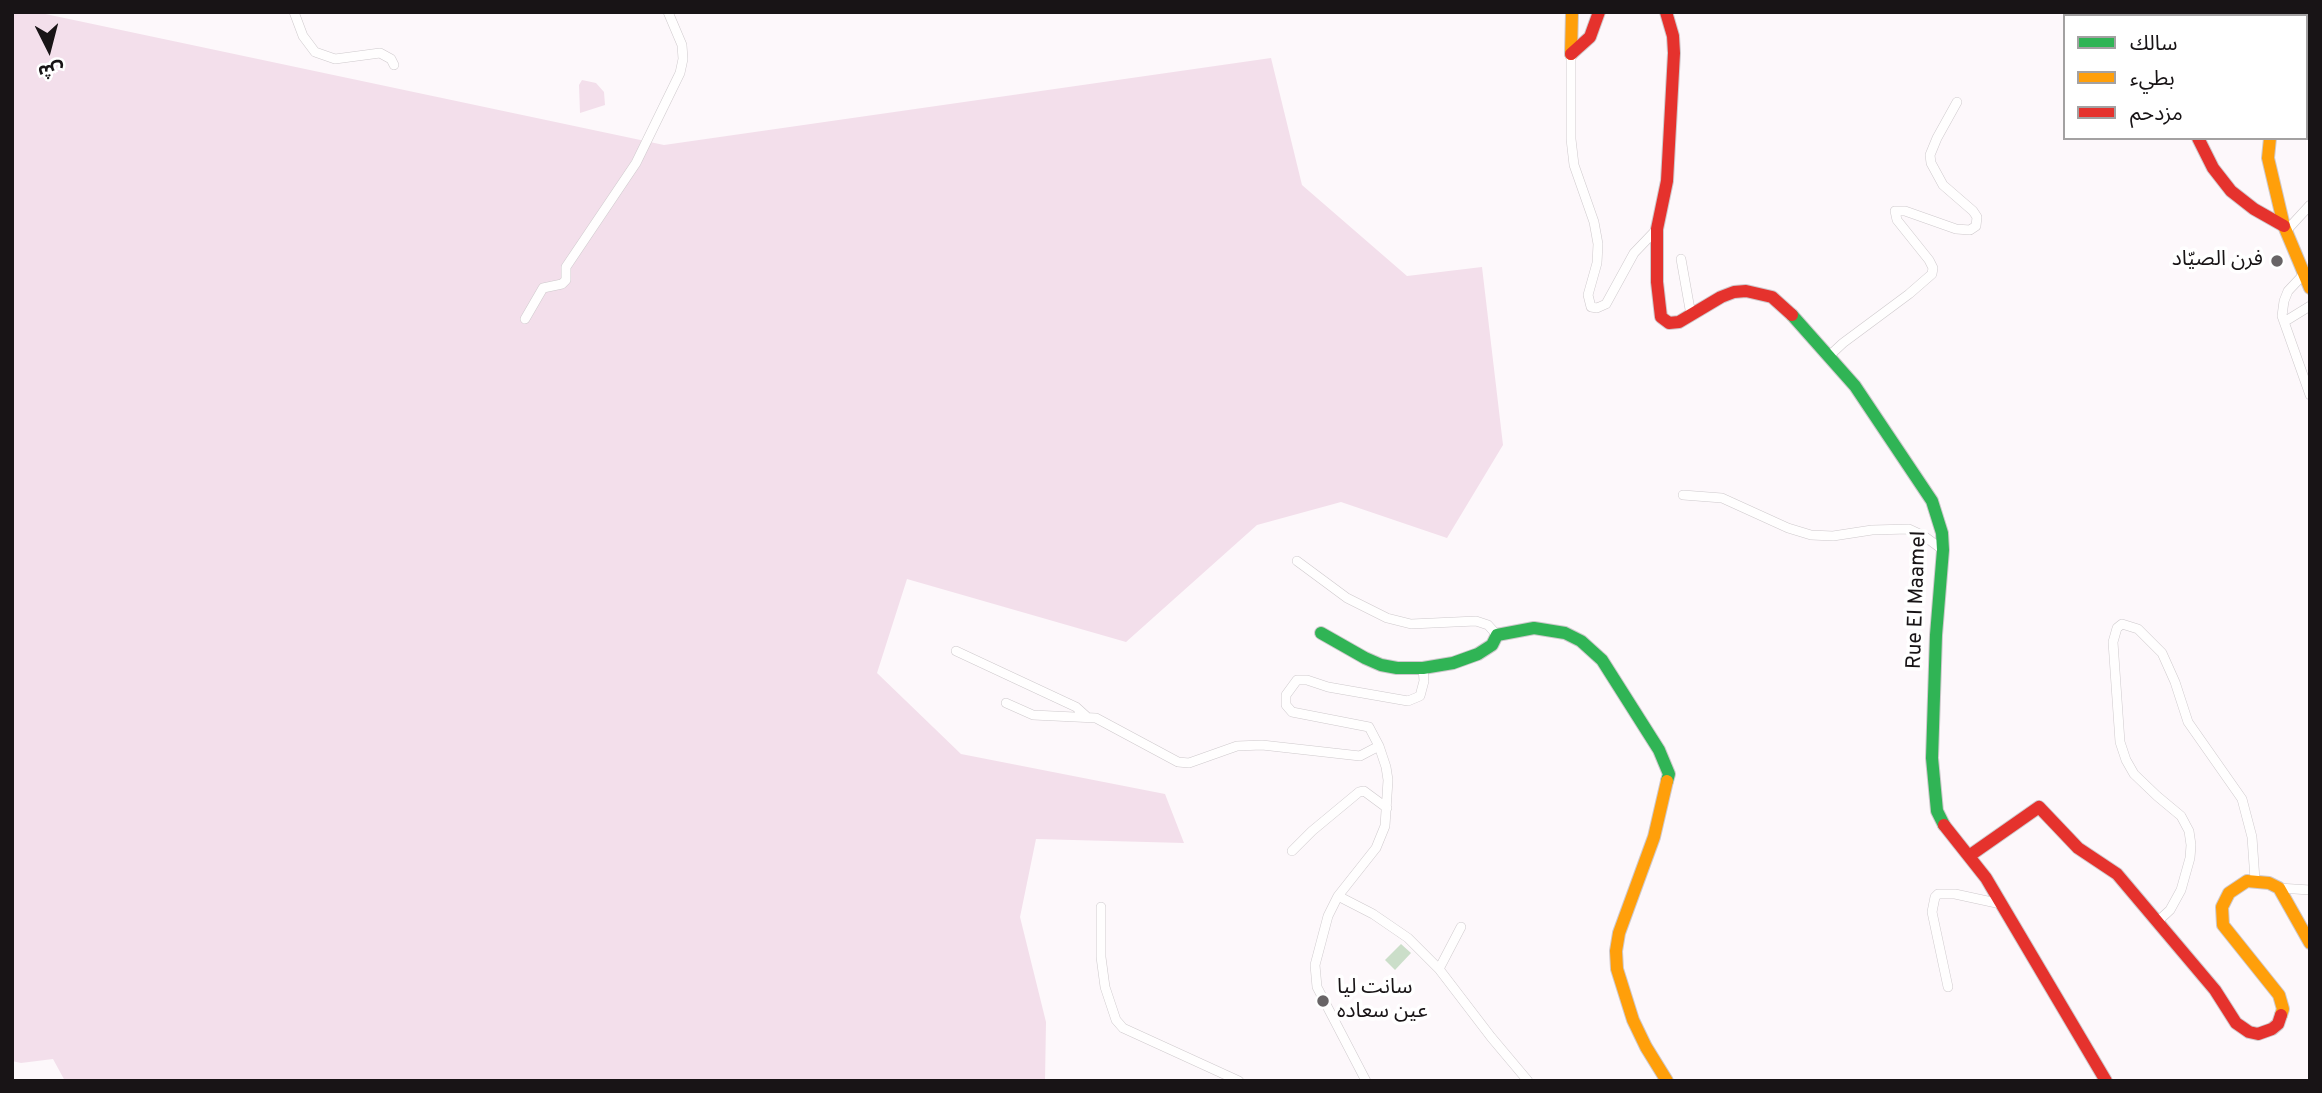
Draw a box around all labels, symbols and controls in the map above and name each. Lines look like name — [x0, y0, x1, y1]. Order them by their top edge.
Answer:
north arrow — [14, 14, 84, 84]
legend — [2063, 14, 2308, 140]
text: سالك — [2130, 31, 2177, 58]
text: ش — [37, 57, 65, 83]
text: بطيء — [2130, 66, 2175, 93]
text: مزدحم — [2130, 101, 2183, 128]
place label: فرن الصيّاد — [2172, 248, 2263, 274]
marker: فرن الصيّاد — [2269, 253, 2285, 269]
street label: Rue El Maamel — [1903, 530, 1933, 670]
place label: سانت ليا عين سعاده — [1337, 976, 1428, 1026]
marker: سانت ليا عين سعاده — [1315, 993, 1331, 1009]

